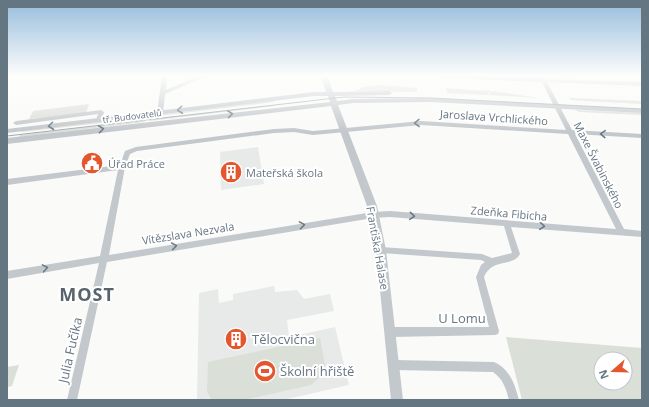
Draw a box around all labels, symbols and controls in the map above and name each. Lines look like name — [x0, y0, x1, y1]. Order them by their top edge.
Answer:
one-way arrow — [177, 105, 183, 114]
street label: tř. Budovatelů — [102, 106, 162, 126]
street label: Jaroslava Vrchlického — [439, 106, 549, 128]
one-way arrow — [227, 110, 233, 119]
one-way arrow — [414, 119, 420, 127]
street label: Maxe Švabinského — [571, 119, 627, 211]
one-way arrow — [48, 121, 54, 130]
one-way arrow — [98, 125, 104, 134]
one-way arrow — [600, 129, 606, 138]
public building icon: Úřad Práce — [79, 150, 105, 176]
place label: Úřad Práce — [108, 156, 165, 171]
building icon: Mateřská škola — [218, 159, 244, 185]
place label: Mateřská škola — [246, 165, 323, 180]
street label: Zdeňka Fibicha — [470, 202, 548, 224]
street label: Františka Halase — [363, 205, 393, 291]
one-way arrow — [409, 212, 415, 221]
street label: Vítězslava Nezvala — [141, 218, 235, 248]
one-way arrow — [299, 222, 305, 230]
one-way arrow — [539, 222, 545, 231]
one-way arrow — [171, 243, 177, 251]
one-way arrow — [42, 264, 49, 273]
district label: MOST — [59, 282, 115, 306]
street label: U Lomu — [438, 309, 486, 327]
street label: Julia Fučíka — [53, 315, 86, 387]
building icon: Tělocvična — [223, 326, 249, 352]
place label: Tělocvična — [252, 330, 315, 348]
north arrow — [593, 351, 633, 391]
sports icon: Školní hřiště — [252, 358, 278, 384]
place label: Školní hřiště — [280, 362, 354, 380]
text: N — [595, 368, 612, 381]

